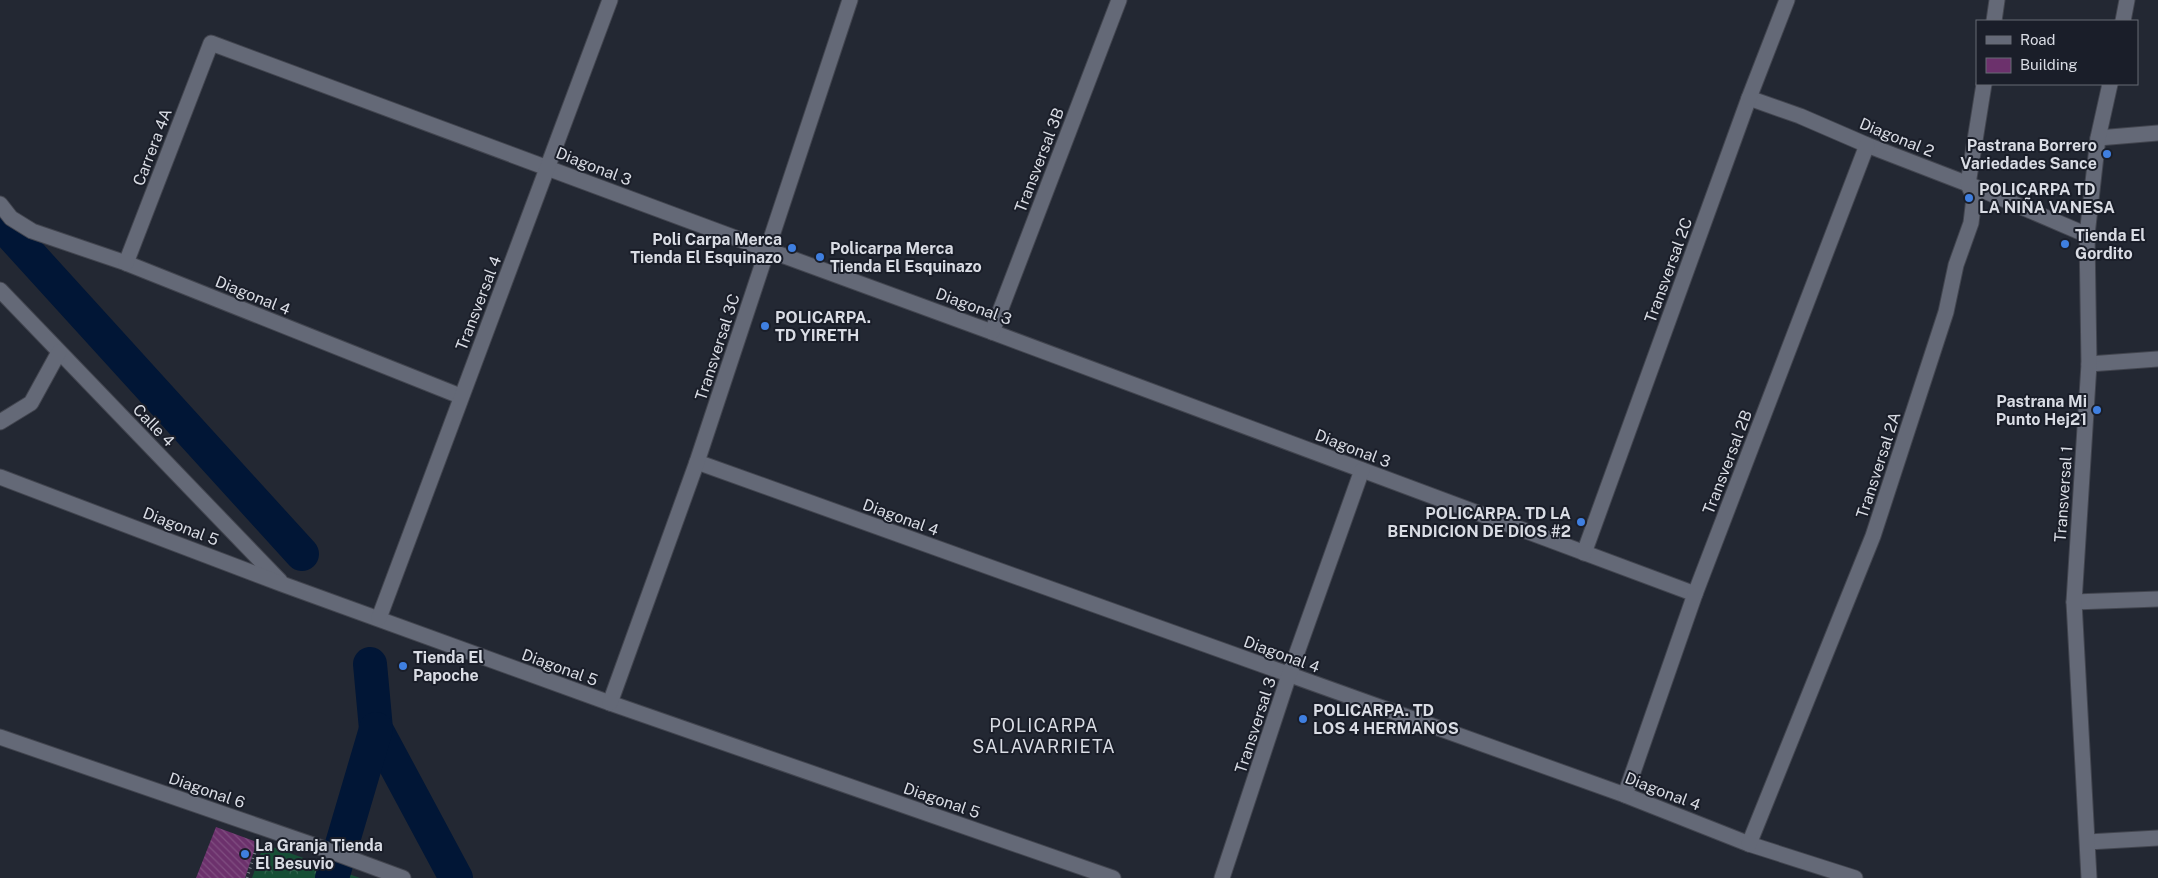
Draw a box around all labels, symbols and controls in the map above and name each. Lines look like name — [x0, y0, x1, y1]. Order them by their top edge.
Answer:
legend — [1976, 20, 2138, 85]
text: Road — [2020, 31, 2056, 48]
text: Building — [2020, 56, 2078, 73]
street label: Transversal 3B — [1011, 105, 1068, 215]
street label: Carrera 4A — [129, 106, 176, 189]
street label: Diagonal 2 — [1857, 114, 1937, 161]
place label: Pastrana Borrero Variedades Sance — [1960, 136, 2097, 173]
street label: Diagonal 3 — [553, 143, 634, 190]
marker: Pastrana Borrero Variedades Sance — [2101, 148, 2113, 160]
place label: POLICARPA TD LA NIÑA VANESA — [1979, 180, 2115, 217]
marker: POLICARPA TD LA NIÑA VANESA — [1963, 192, 1975, 204]
street label: Transversal 2C — [1641, 215, 1696, 325]
place label: Tienda El Gordito — [2075, 226, 2146, 263]
place label: Poli Carpa Merca Tienda El Esquinazo — [630, 230, 782, 267]
marker: Tienda El Gordito — [2059, 238, 2071, 250]
place label: Policarpa Merca Tienda El Esquinazo — [830, 239, 982, 276]
marker: Poli Carpa Merca Tienda El Esquinazo — [786, 242, 798, 254]
marker: Policarpa Merca Tienda El Esquinazo — [814, 251, 826, 263]
street label: Transversal 4 — [452, 253, 505, 353]
street label: Diagonal 4 — [212, 272, 293, 319]
street label: Diagonal 3 — [933, 284, 1014, 329]
street label: Transversal 3C — [691, 291, 744, 403]
place label: POLICARPA. TD YIRETH — [775, 308, 871, 345]
marker: POLICARPA. TD YIRETH — [759, 320, 771, 332]
place label: Pastrana Mi Punto Hej21 — [1996, 392, 2087, 429]
street label: Calle 4 — [129, 400, 178, 451]
marker: Pastrana Mi Punto Hej21 — [2091, 404, 2103, 416]
street label: Transversal 2B — [1699, 407, 1756, 517]
street label: Transversal 2A — [1852, 410, 1905, 521]
street label: Diagonal 3 — [1312, 425, 1393, 472]
street label: Transversal 1 — [2051, 445, 2076, 543]
street label: Diagonal 4 — [860, 495, 941, 540]
street label: Diagonal 5 — [140, 503, 221, 550]
place label: POLICARPA. TD LA BENDICION DE DIOS #2 — [1387, 504, 1571, 541]
marker: POLICARPA. TD LA BENDICION DE DIOS #2 — [1575, 516, 1587, 528]
street label: Diagonal 4 — [1241, 632, 1322, 677]
street label: Diagonal 5 — [519, 645, 601, 690]
place label: Tienda El Papoche — [413, 648, 484, 685]
marker: Tienda El Papoche — [397, 660, 409, 672]
street label: Transversal 3 — [1231, 675, 1280, 776]
place label: POLICARPA. TD LOS 4 HERMANOS — [1313, 701, 1459, 738]
marker: POLICARPA. TD LOS 4 HERMANOS — [1297, 713, 1309, 725]
district label: POLICARPA SALAVARRIETA — [972, 715, 1116, 757]
street label: Diagonal 4 — [1622, 768, 1703, 815]
street label: Diagonal 6 — [166, 769, 247, 812]
street label: Diagonal 5 — [901, 779, 983, 822]
place label: La Granja Tienda El Besuvio — [255, 836, 383, 873]
marker: La Granja Tienda El Besuvio — [239, 848, 251, 860]

